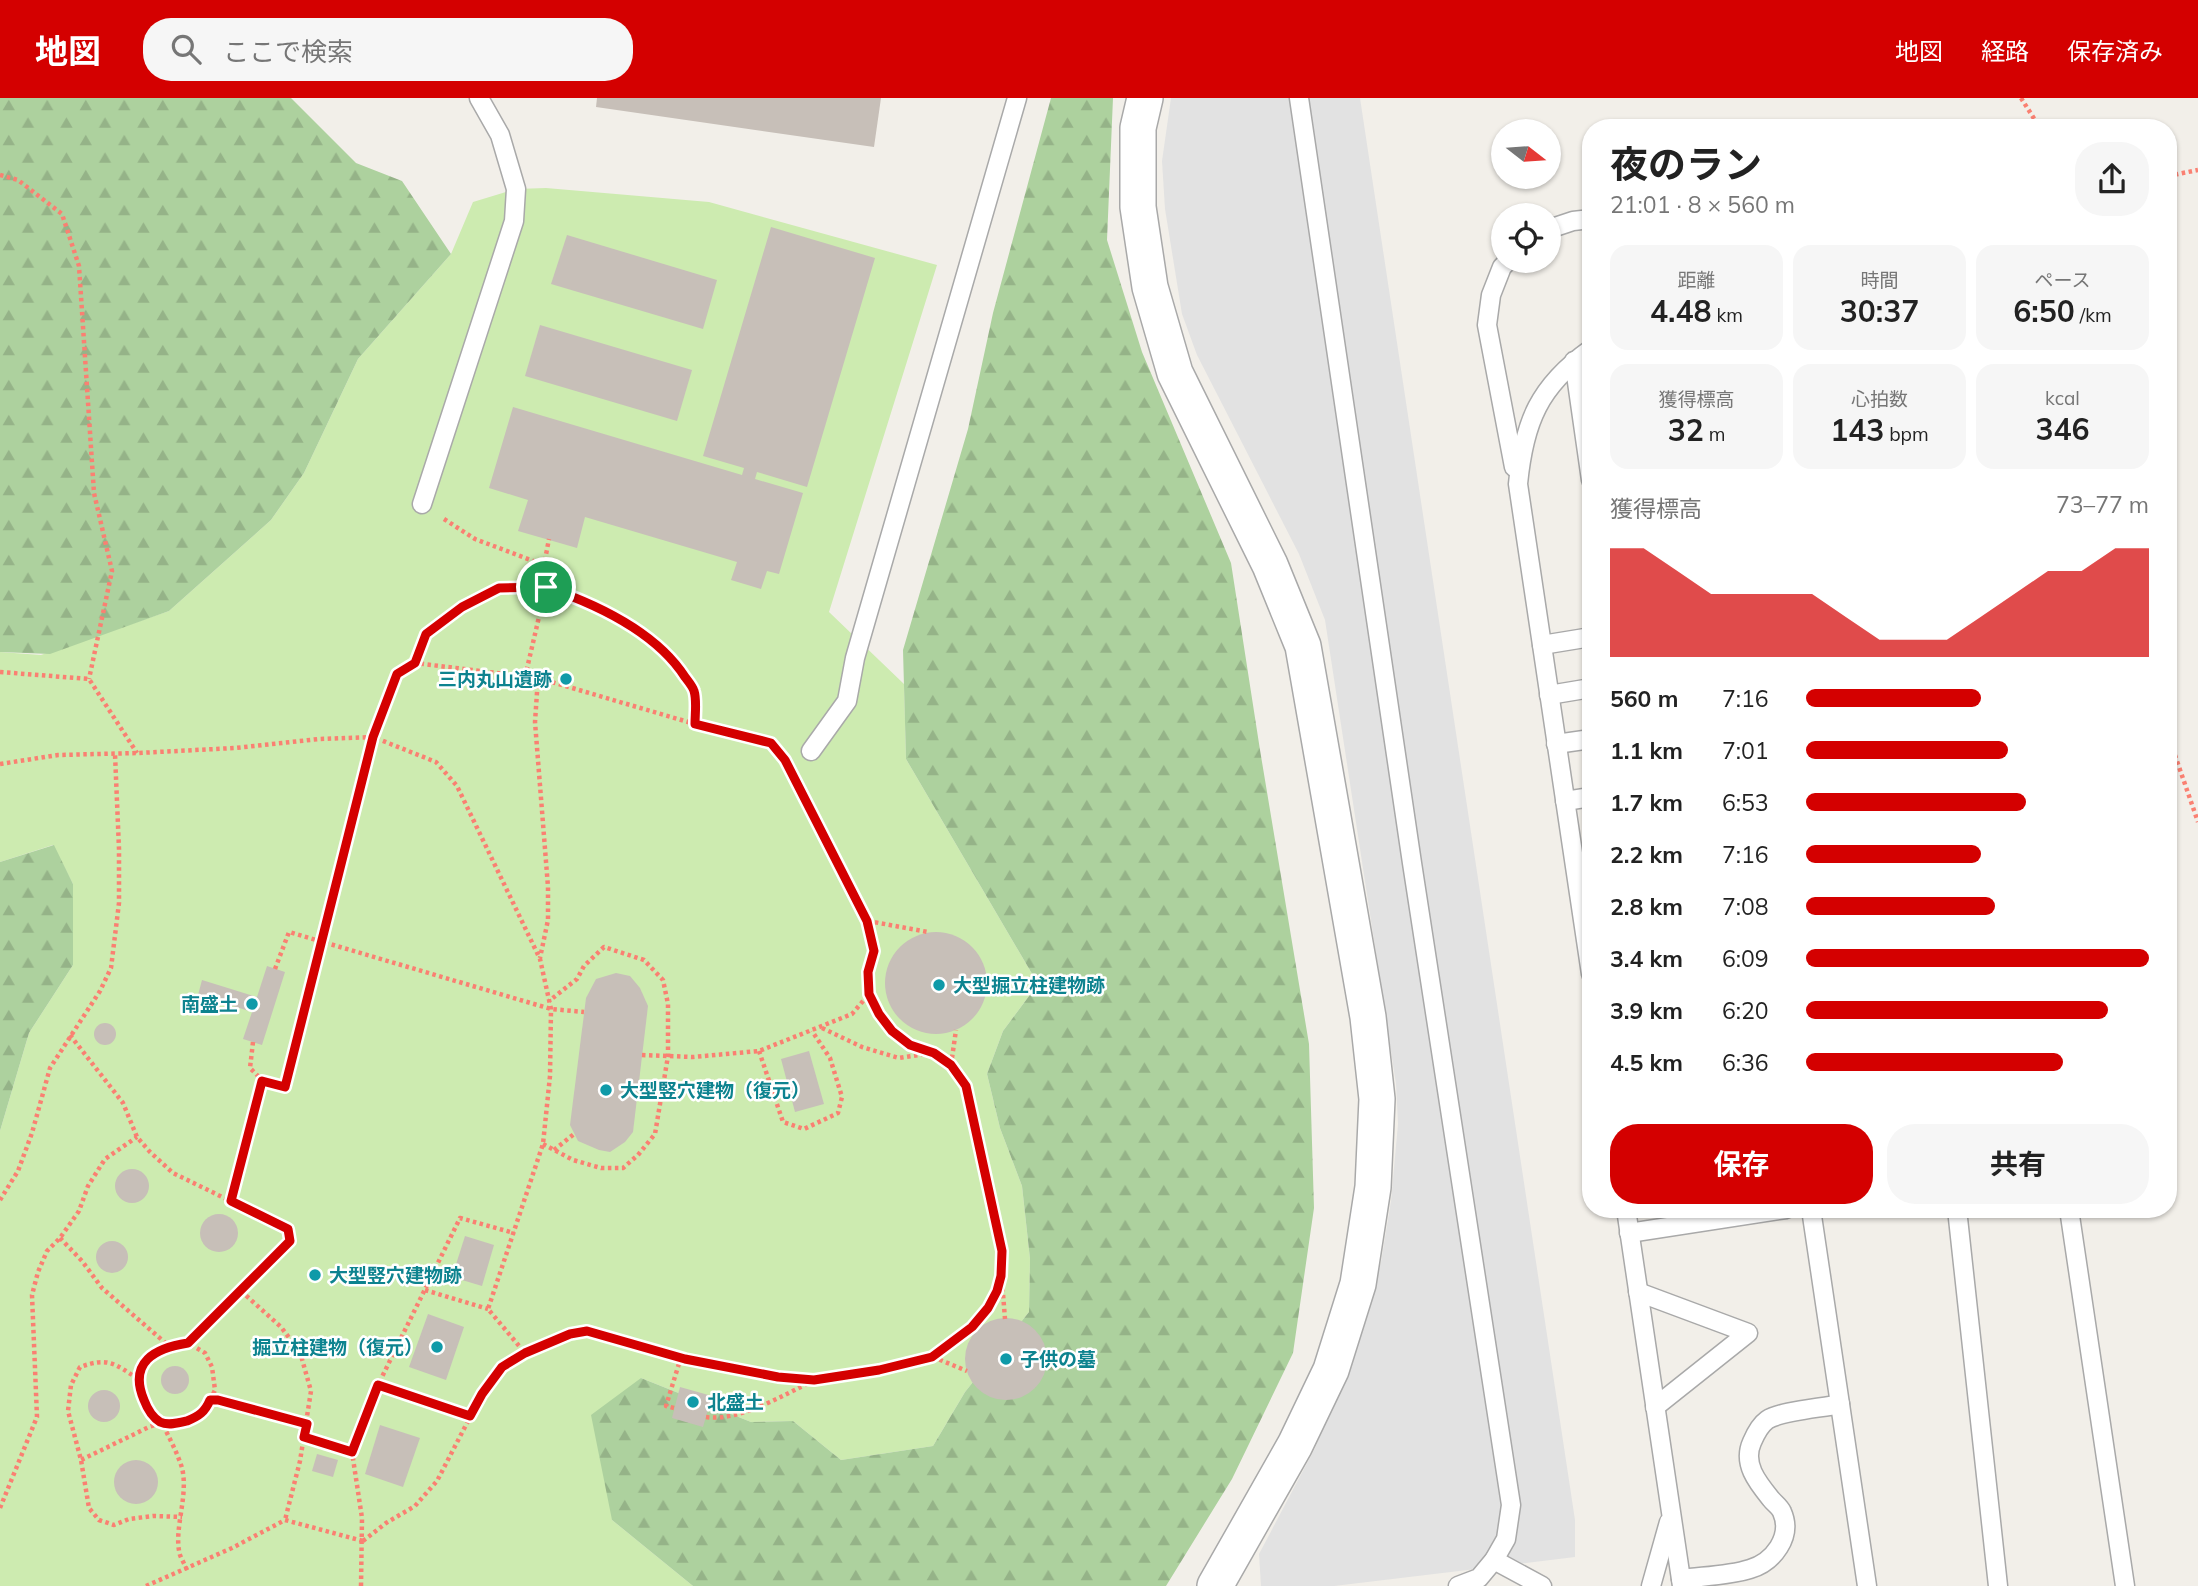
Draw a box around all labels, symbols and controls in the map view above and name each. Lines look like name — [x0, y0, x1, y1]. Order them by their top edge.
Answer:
search box — [143, 18, 633, 81]
text: 地図 — [35, 30, 101, 71]
icon: search — [167, 30, 205, 68]
text: ここで検索 — [223, 35, 353, 68]
text: 地図 — [1895, 36, 1943, 66]
text: 経路 — [1981, 36, 2029, 66]
text: 保存済み — [2067, 36, 2163, 66]
north arrow — [1491, 119, 1561, 189]
map controls — [1491, 119, 1561, 273]
text: 夜のラン — [1610, 140, 1762, 188]
button: share — [2075, 142, 2149, 216]
text: 21:01 · 8 × 560 m — [1610, 190, 1795, 219]
button: locate — [1491, 203, 1561, 273]
text: 距離 — [1677, 268, 1716, 292]
text: 時間 — [1860, 268, 1899, 292]
text: ペース — [2034, 268, 2091, 292]
text: 4.48 — [1650, 292, 1712, 330]
text: 30:37 — [1840, 292, 1919, 330]
text: 6:50 — [2013, 292, 2075, 330]
text: km — [1712, 303, 1743, 327]
text: /km — [2075, 303, 2112, 327]
text: kcal — [2045, 386, 2080, 410]
text: 獲得標高 — [1658, 387, 1735, 411]
text: 心拍数 — [1851, 387, 1908, 411]
text: 346 — [2036, 410, 2090, 448]
text: 32 — [1668, 411, 1704, 449]
text: 143 — [1830, 411, 1884, 449]
text: m — [1704, 422, 1725, 446]
text: bpm — [1884, 422, 1929, 446]
text: 73–77 m — [2056, 490, 2149, 519]
text: 獲得標高 — [1610, 494, 1702, 523]
pin — [516, 557, 576, 617]
icon: arrive — [527, 568, 565, 606]
place label: 三内丸山遺跡 — [438, 667, 552, 691]
marker: 三内丸山遺跡 — [558, 671, 574, 687]
text: 560 m — [1610, 684, 1678, 713]
text: 7:16 — [1722, 684, 1769, 713]
text: 1.1 km — [1610, 736, 1683, 765]
text: 7:01 — [1722, 736, 1769, 765]
text: 1.7 km — [1610, 788, 1683, 817]
text: 6:53 — [1722, 788, 1769, 817]
text: 2.2 km — [1610, 840, 1683, 869]
text: 7:16 — [1722, 840, 1769, 869]
text: 2.8 km — [1610, 892, 1683, 921]
text: 7:08 — [1722, 892, 1769, 921]
text: 3.4 km — [1610, 944, 1683, 973]
text: 6:09 — [1722, 944, 1769, 973]
place label: 大型掘立柱建物跡 — [953, 973, 1105, 997]
marker: 大型掘立柱建物跡 — [931, 977, 947, 993]
place label: 南盛土 — [181, 992, 238, 1016]
marker: 南盛土 — [244, 996, 260, 1012]
text: 3.9 km — [1610, 996, 1683, 1025]
text: 6:20 — [1722, 996, 1769, 1025]
text: 4.5 km — [1610, 1048, 1683, 1077]
text: 6:36 — [1722, 1048, 1769, 1077]
place label: 大型竪穴建物（復元） — [620, 1078, 810, 1102]
marker: 大型竪穴建物（復元） — [598, 1082, 614, 1098]
button: 保存 — [1610, 1124, 1873, 1204]
button: 共有 — [1887, 1124, 2149, 1204]
place label: 大型竪穴建物跡 — [329, 1263, 462, 1287]
marker: 大型竪穴建物跡 — [307, 1267, 323, 1283]
place label: 掘立柱建物（復元） — [252, 1335, 423, 1359]
marker: 掘立柱建物（復元） — [429, 1339, 445, 1355]
place label: 子供の墓 — [1020, 1347, 1096, 1371]
marker: 子供の墓 — [998, 1351, 1014, 1367]
place label: 北盛土 — [707, 1390, 764, 1414]
marker: 北盛土 — [685, 1394, 701, 1410]

